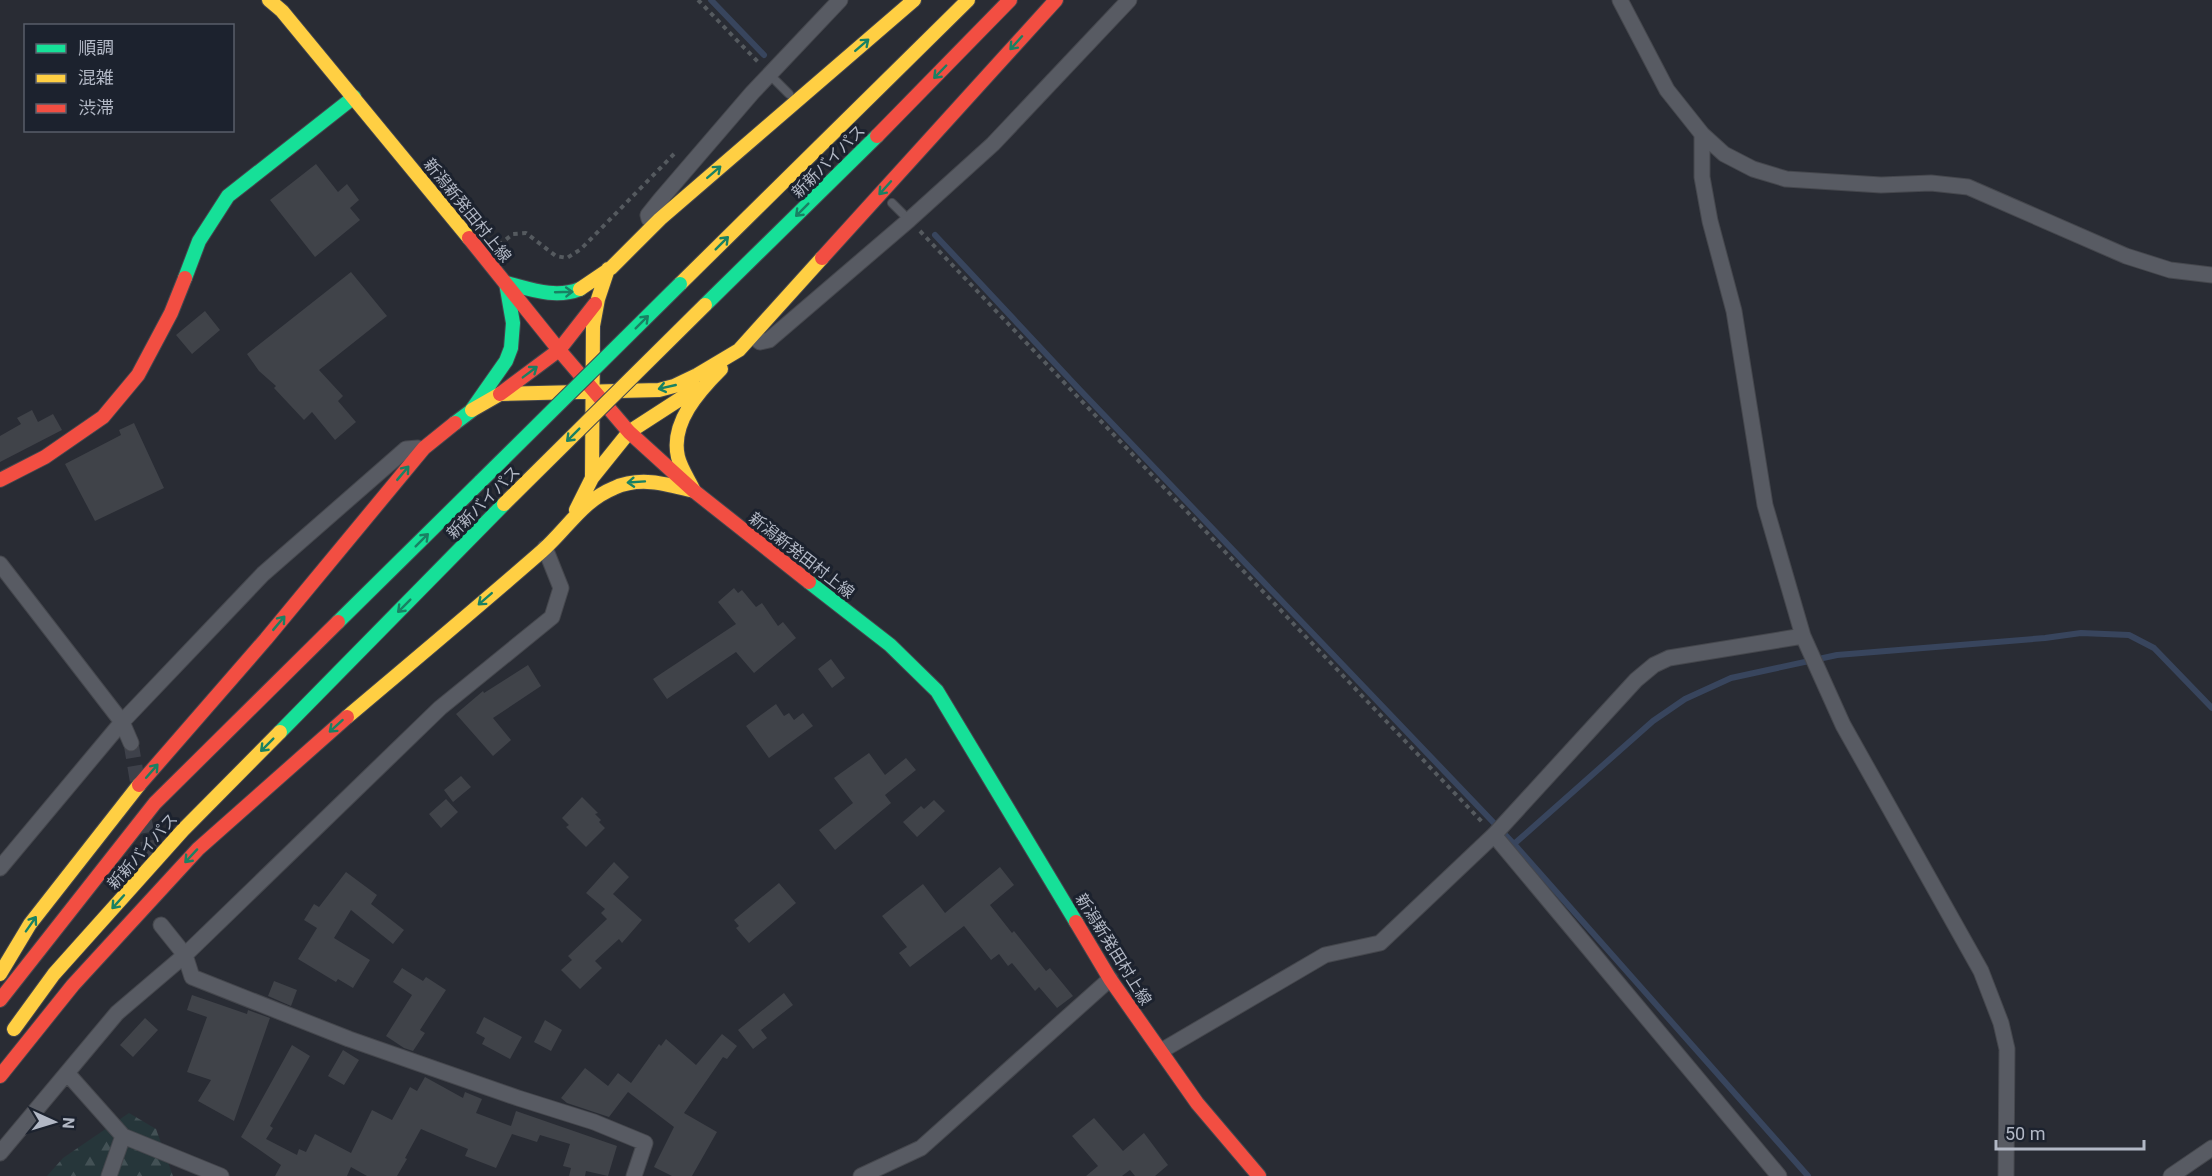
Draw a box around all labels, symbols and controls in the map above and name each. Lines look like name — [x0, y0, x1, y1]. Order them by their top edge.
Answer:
legend — [24, 24, 234, 132]
one-way arrow — [1010, 35, 1024, 50]
text: 順調 — [78, 37, 114, 58]
one-way arrow — [854, 38, 869, 52]
one-way arrow — [932, 64, 947, 79]
text: 混雑 — [78, 67, 114, 88]
text: 渋滞 — [78, 97, 114, 118]
street label: 新新バイパス — [788, 121, 869, 202]
street label: 新潟新発田村上線 — [420, 155, 515, 266]
one-way arrow — [706, 165, 721, 179]
one-way arrow — [879, 180, 892, 196]
one-way arrow — [794, 202, 809, 217]
one-way arrow — [714, 236, 729, 251]
one-way arrow — [553, 286, 573, 297]
one-way arrow — [634, 315, 649, 330]
one-way arrow — [521, 366, 537, 378]
one-way arrow — [658, 382, 677, 394]
one-way arrow — [566, 428, 581, 442]
street label: 新新バイパス — [443, 462, 524, 543]
one-way arrow — [397, 465, 410, 481]
one-way arrow — [627, 477, 647, 488]
street label: 新潟新発田村上線 — [745, 509, 858, 602]
one-way arrow — [414, 532, 429, 547]
one-way arrow — [478, 592, 493, 606]
one-way arrow — [396, 598, 411, 613]
one-way arrow — [272, 615, 285, 631]
one-way arrow — [329, 719, 344, 733]
one-way arrow — [259, 737, 274, 752]
one-way arrow — [145, 764, 159, 779]
street label: 新新バイパス — [103, 809, 181, 893]
one-way arrow — [184, 848, 198, 863]
street label: 新潟新発田村上線 — [1072, 890, 1156, 1009]
one-way arrow — [111, 894, 125, 909]
one-way arrow — [25, 916, 37, 933]
north arrow — [24, 1092, 84, 1152]
scale bar — [1996, 1113, 2144, 1151]
text: N — [59, 1117, 78, 1129]
text: 50 m — [2005, 1123, 2045, 1144]

